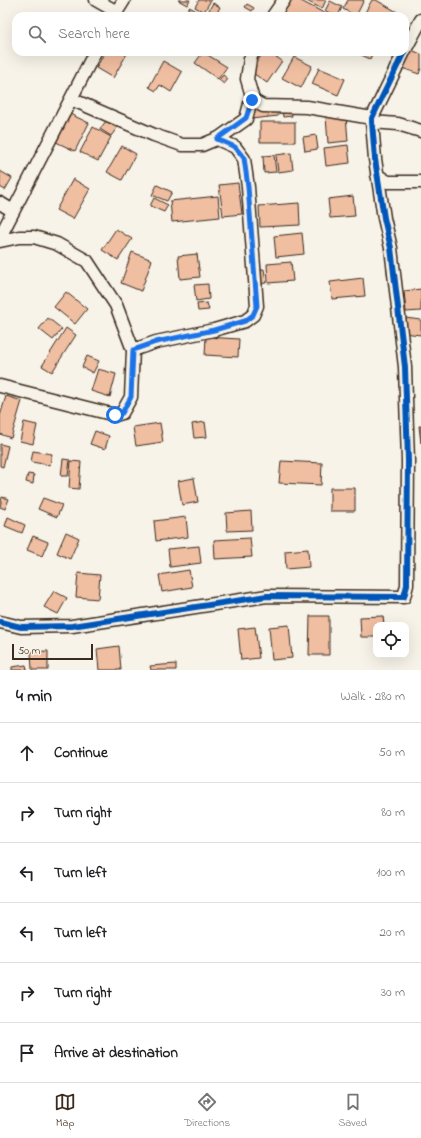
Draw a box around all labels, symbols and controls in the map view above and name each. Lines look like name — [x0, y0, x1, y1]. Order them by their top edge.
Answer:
search box — [12, 12, 409, 56]
icon: search — [26, 23, 48, 45]
text: Search here — [58, 23, 130, 45]
route end — [243, 91, 261, 109]
route start — [106, 406, 124, 424]
map controls — [373, 622, 409, 658]
button: locate — [373, 622, 409, 658]
scale bar — [12, 642, 93, 661]
text: 50 m — [18, 643, 40, 659]
text: 4 min — [16, 684, 52, 709]
text: Walk · 280 m — [340, 687, 405, 706]
icon: ahead — [16, 742, 38, 764]
text: Continue — [54, 742, 108, 764]
text: 50 m — [379, 743, 405, 762]
icon: right — [16, 802, 38, 824]
text: Turn right — [54, 802, 112, 824]
text: 80 m — [381, 803, 405, 822]
icon: left — [16, 862, 38, 884]
text: Turn left — [54, 862, 107, 884]
text: 100 m — [376, 863, 405, 882]
icon: left — [16, 922, 38, 944]
text: Turn left — [54, 922, 107, 944]
text: 20 m — [380, 923, 405, 942]
icon: right — [16, 982, 38, 1004]
text: Turn right — [54, 982, 112, 1004]
text: 30 m — [381, 983, 405, 1002]
icon: arrive — [16, 1042, 38, 1064]
text: Arrive at destination — [54, 1042, 178, 1064]
tab: Map — [54, 1091, 76, 1131]
tab: Directions — [184, 1091, 230, 1131]
tab: Saved — [338, 1091, 367, 1131]

